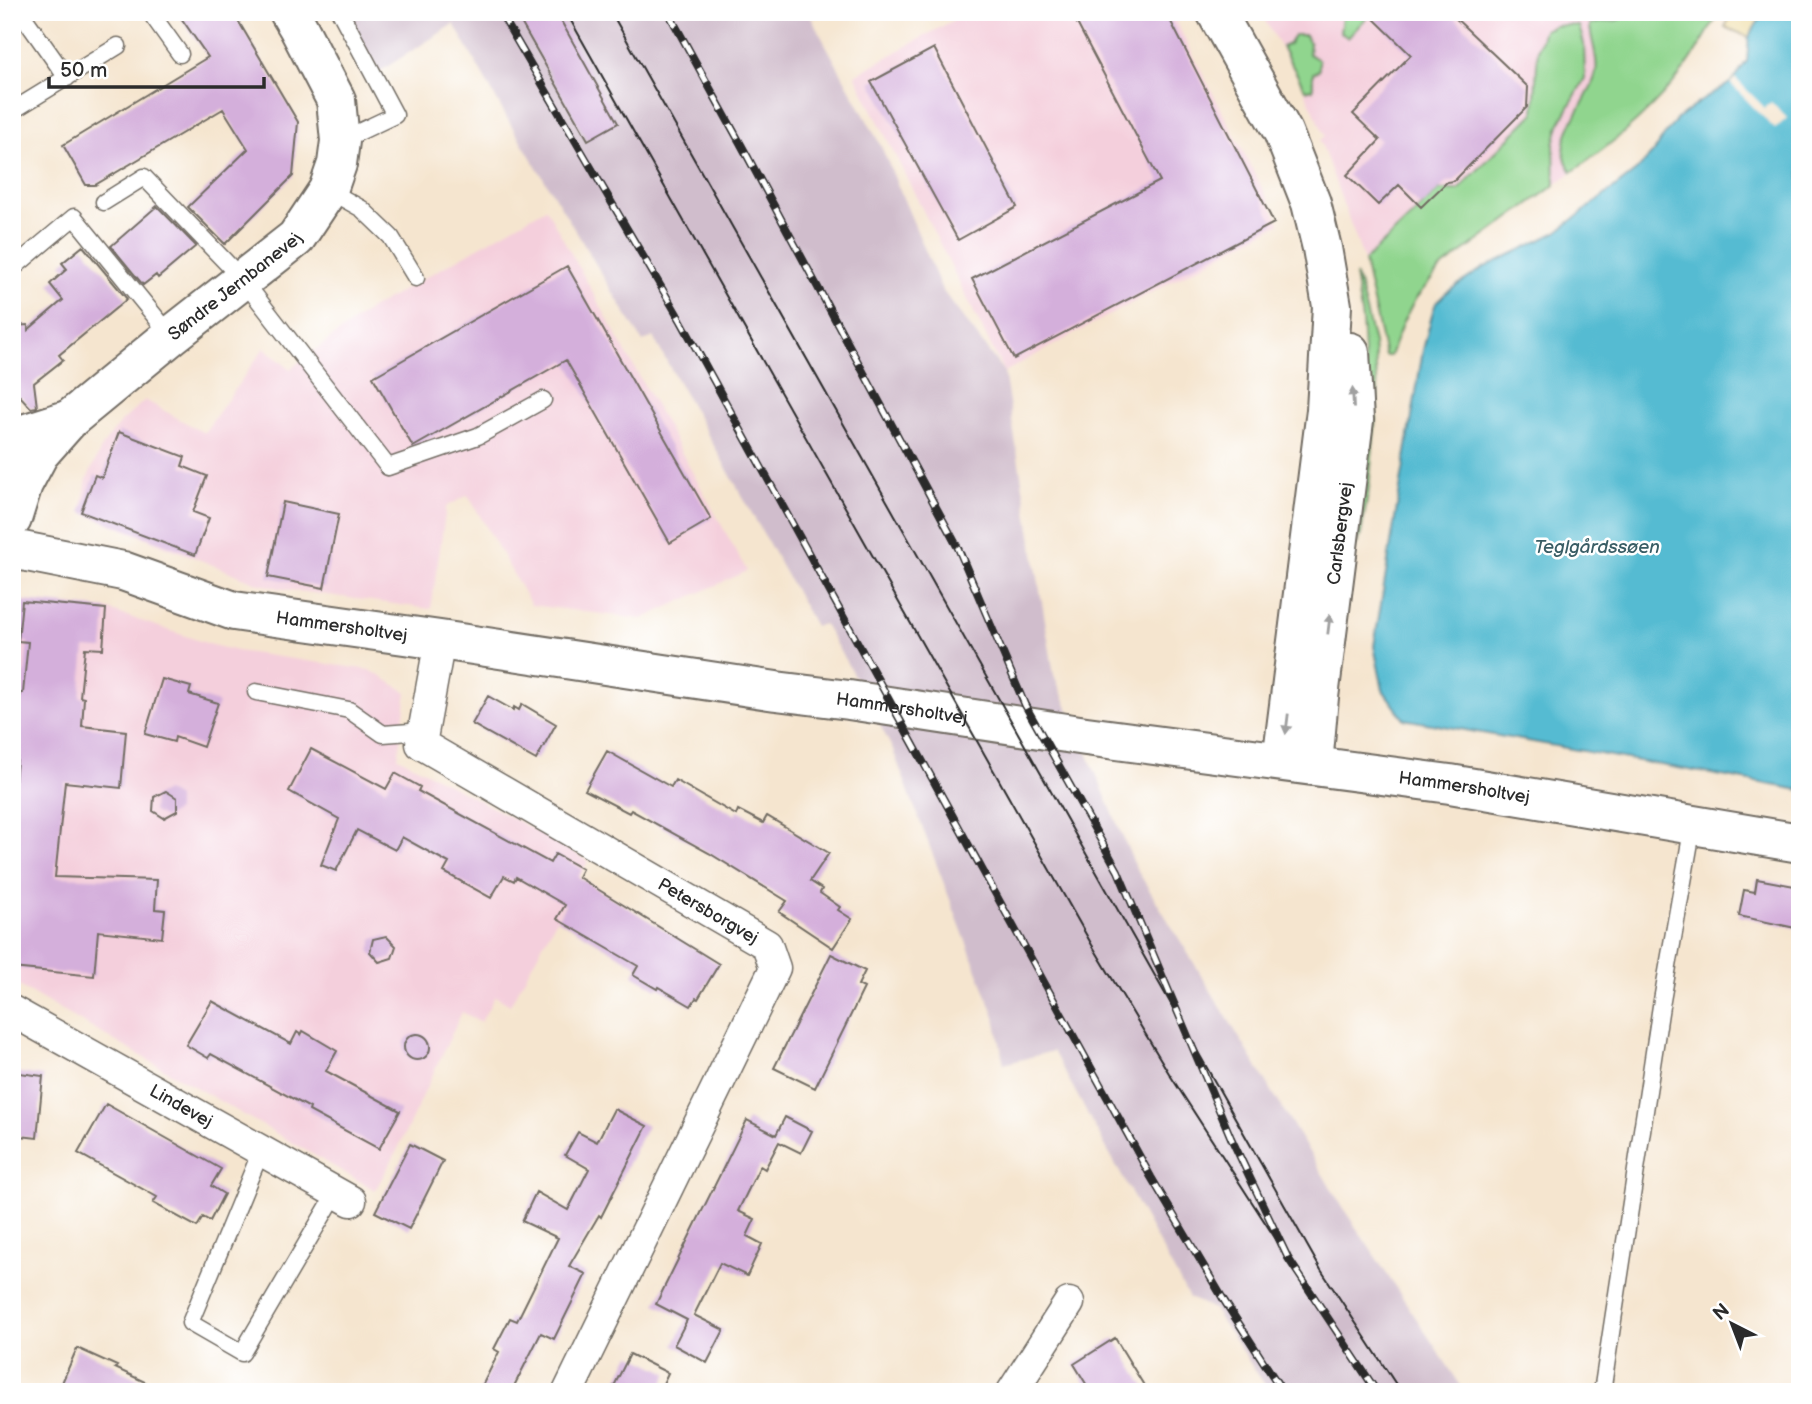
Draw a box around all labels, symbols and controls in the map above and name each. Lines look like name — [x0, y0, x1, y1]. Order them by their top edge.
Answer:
scale bar — [49, 46, 264, 90]
text: 50 m — [60, 58, 107, 83]
street label: Søndre Jernbanevej — [164, 229, 307, 345]
one-way arrow — [1347, 387, 1358, 409]
street label: Carlsbergvej — [1323, 481, 1357, 586]
water label: Teglgårdssøen — [1534, 536, 1660, 559]
street label: Hammersholtvej — [275, 607, 409, 646]
one-way arrow — [1323, 613, 1334, 635]
street label: Hammersholtvej — [835, 689, 969, 729]
one-way arrow — [1281, 713, 1292, 735]
street label: Hammersholtvej — [1397, 767, 1531, 808]
street label: Petersborgvej — [654, 874, 762, 949]
street label: Lindevej — [146, 1080, 216, 1132]
north arrow — [1696, 1288, 1766, 1358]
text: N — [1709, 1299, 1735, 1326]

